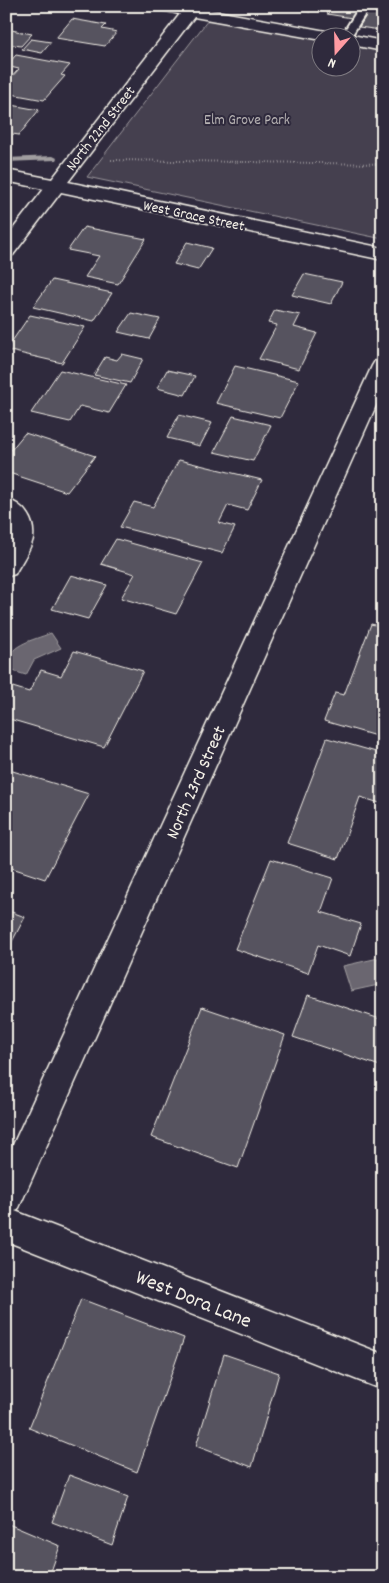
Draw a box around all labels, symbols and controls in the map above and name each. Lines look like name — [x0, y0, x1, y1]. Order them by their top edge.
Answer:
north arrow — [312, 28, 362, 78]
text: N — [325, 52, 339, 73]
street label: North 22nd Street — [61, 82, 142, 176]
park label: Elm Grove Park — [204, 110, 290, 132]
street label: West Grace Street — [141, 195, 247, 239]
street label: North 23rd Street — [161, 722, 234, 844]
street label: West Dora Lane — [130, 1264, 255, 1338]

